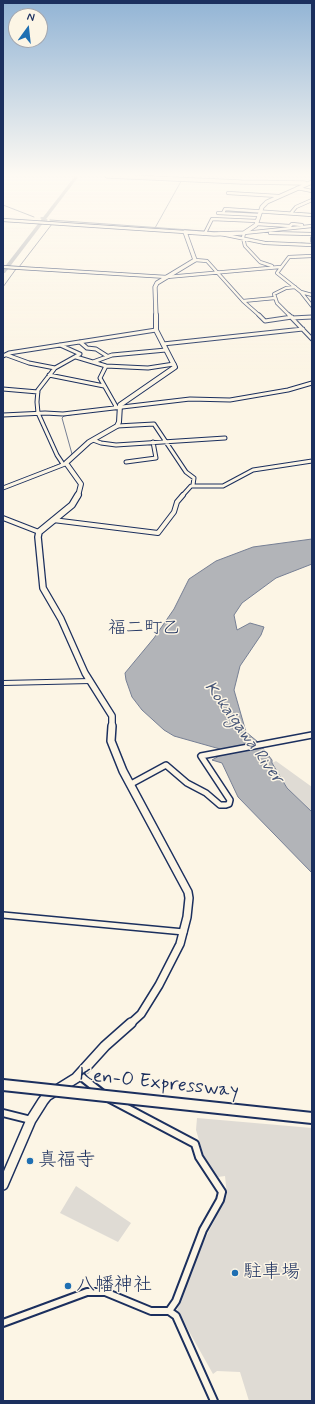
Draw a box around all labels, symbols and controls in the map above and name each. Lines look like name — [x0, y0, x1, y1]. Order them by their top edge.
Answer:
north arrow — [8, 8, 48, 48]
text: N — [25, 10, 36, 25]
district label: 福二町乙 — [108, 618, 180, 640]
water label: Kokaigawa River — [199, 678, 287, 788]
street label: Ken-O Expressway — [78, 1064, 240, 1104]
place label: 真福寺 — [38, 1150, 95, 1172]
marker: 真福寺 — [25, 1156, 35, 1166]
place label: 駐車場 — [243, 1262, 300, 1284]
marker: 駐車場 — [230, 1268, 240, 1278]
place label: 八幡神社 — [76, 1275, 152, 1297]
marker: 八幡神社 — [63, 1281, 73, 1291]

